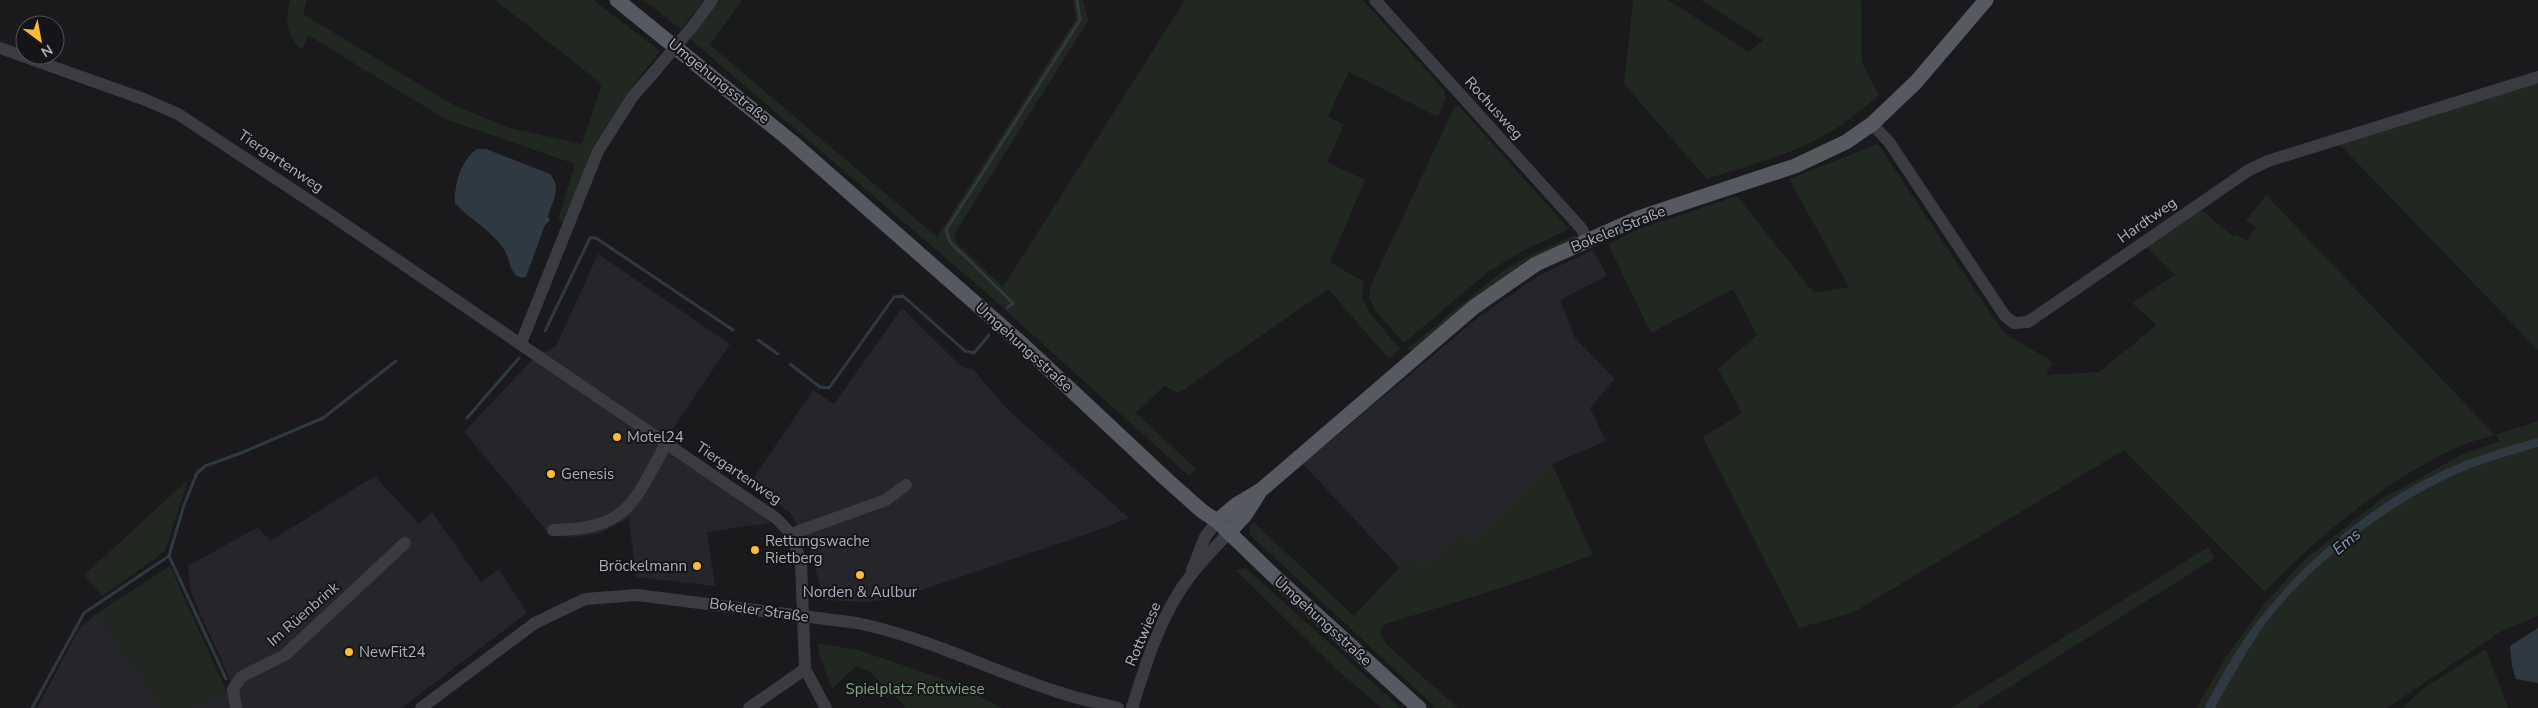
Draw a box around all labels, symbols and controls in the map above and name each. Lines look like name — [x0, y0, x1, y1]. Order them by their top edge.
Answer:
north arrow — [15, 15, 65, 65]
street label: Umgehungsstraße — [664, 34, 774, 128]
text: N — [37, 40, 56, 61]
street label: Rochusweg — [1460, 72, 1528, 144]
street label: Tiergartenweg — [234, 125, 328, 197]
street label: Hardtweg — [2113, 192, 2181, 248]
street label: Bokeler Straße — [1568, 201, 1668, 257]
street label: Umgehungsstraße — [971, 298, 1077, 396]
place label: Motel24 — [627, 427, 684, 447]
marker: Motel24 — [611, 431, 623, 443]
street label: Tiergartenweg — [692, 437, 786, 509]
place label: Genesis — [561, 464, 614, 484]
marker: Genesis — [545, 468, 557, 480]
water label: Ems — [2328, 523, 2366, 560]
place label: Rettungswache Rietberg — [765, 531, 870, 568]
marker: Rettungswache Rietberg — [749, 544, 761, 556]
place label: Bröckelmann — [599, 556, 687, 576]
marker: Bröckelmann — [691, 560, 703, 572]
marker: Norden & Aulbur — [854, 569, 866, 581]
street label: Umgehungsstraße — [1270, 572, 1376, 670]
street label: Im Rüenbrink — [263, 577, 344, 651]
place label: Norden & Aulbur — [803, 582, 918, 602]
street label: Bokeler Straße — [708, 593, 810, 627]
street label: Rottwiese — [1121, 599, 1165, 669]
place label: NewFit24 — [359, 642, 426, 662]
marker: NewFit24 — [343, 646, 355, 658]
park label: Spielplatz Rottwiese — [846, 679, 984, 699]

